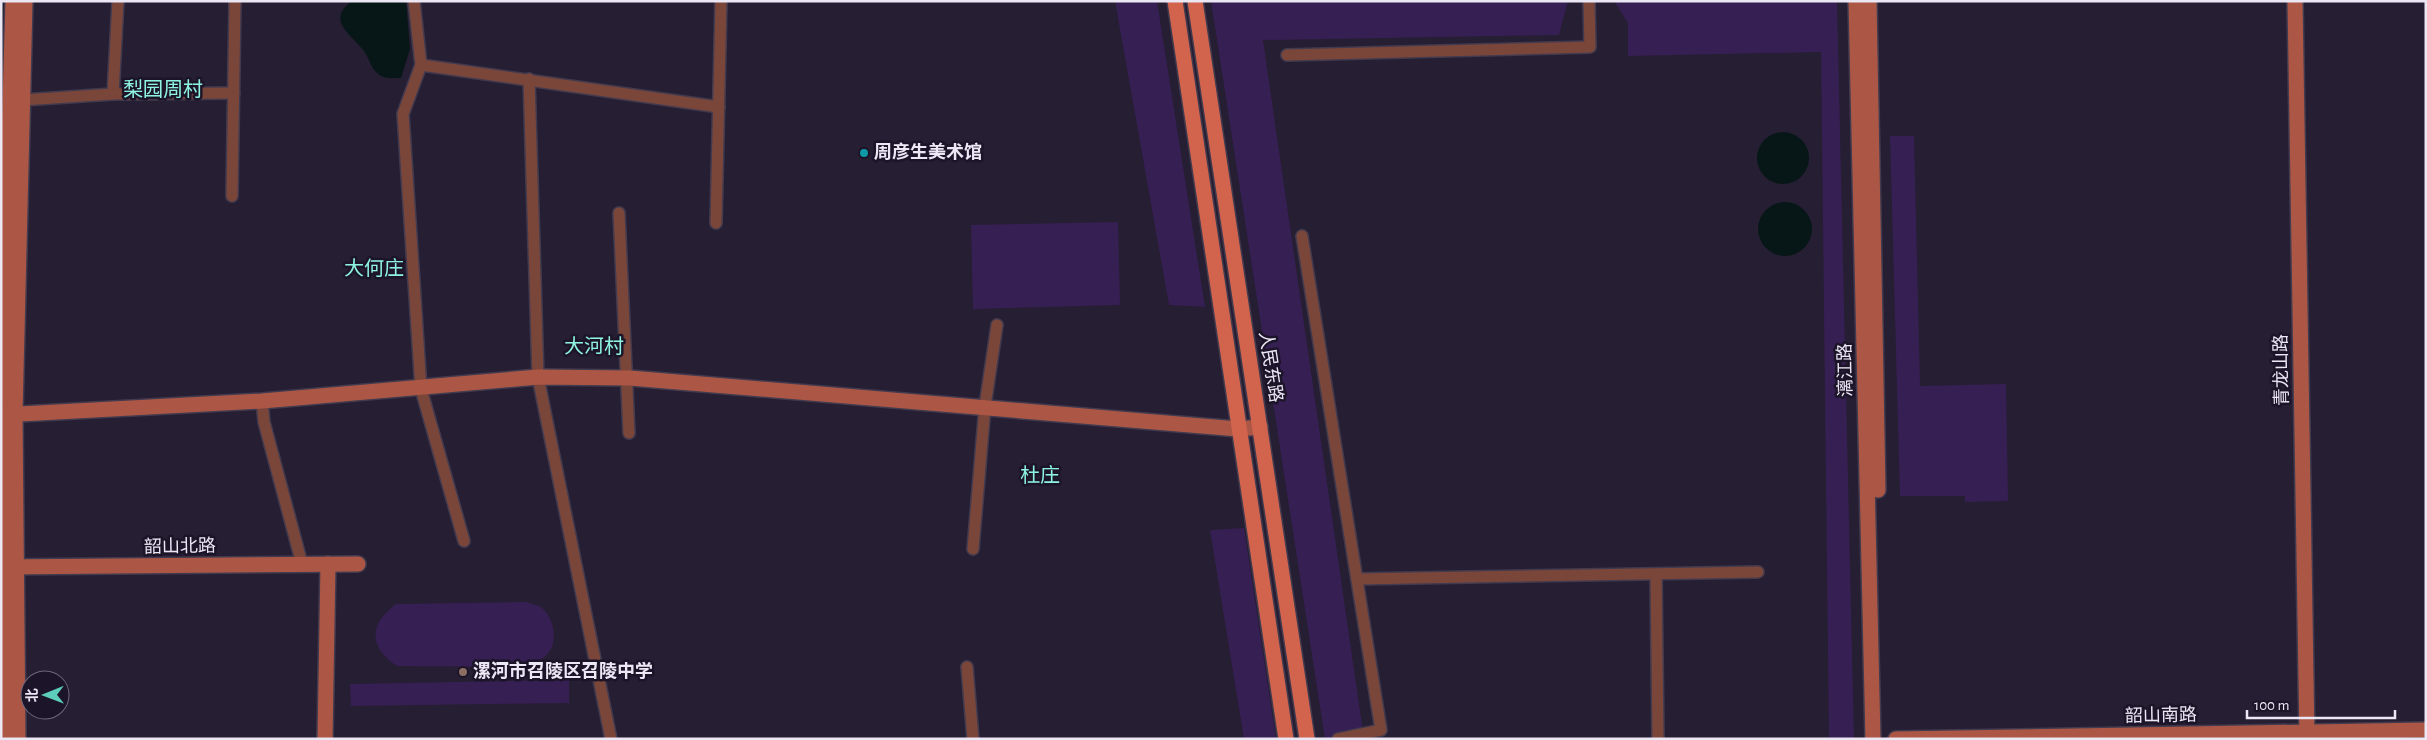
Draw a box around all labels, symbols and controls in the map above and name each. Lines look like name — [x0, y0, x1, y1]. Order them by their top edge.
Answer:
district label: 梨园周村 — [123, 79, 203, 100]
place label: 周彦生美术馆 — [874, 142, 982, 162]
marker: 周彦生美术馆 — [858, 147, 870, 159]
district label: 大何庄 — [344, 258, 404, 279]
street label: 人民东路 — [1255, 330, 1286, 404]
street label: 青龙山路 — [2270, 334, 2292, 406]
district label: 大河村 — [564, 336, 624, 357]
street label: 漓江路 — [1835, 343, 1855, 397]
district label: 杜庄 — [1020, 465, 1060, 486]
street label: 韶山北路 — [144, 535, 216, 557]
place label: 漯河市召陵区召陵中学 — [473, 661, 653, 681]
marker: 漯河市召陵区召陵中学 — [457, 666, 469, 678]
north arrow — [20, 670, 70, 720]
text: 北 — [25, 688, 40, 702]
scale bar — [2247, 688, 2394, 720]
text: 100 m — [2254, 698, 2289, 713]
street label: 韶山南路 — [2125, 704, 2197, 726]

